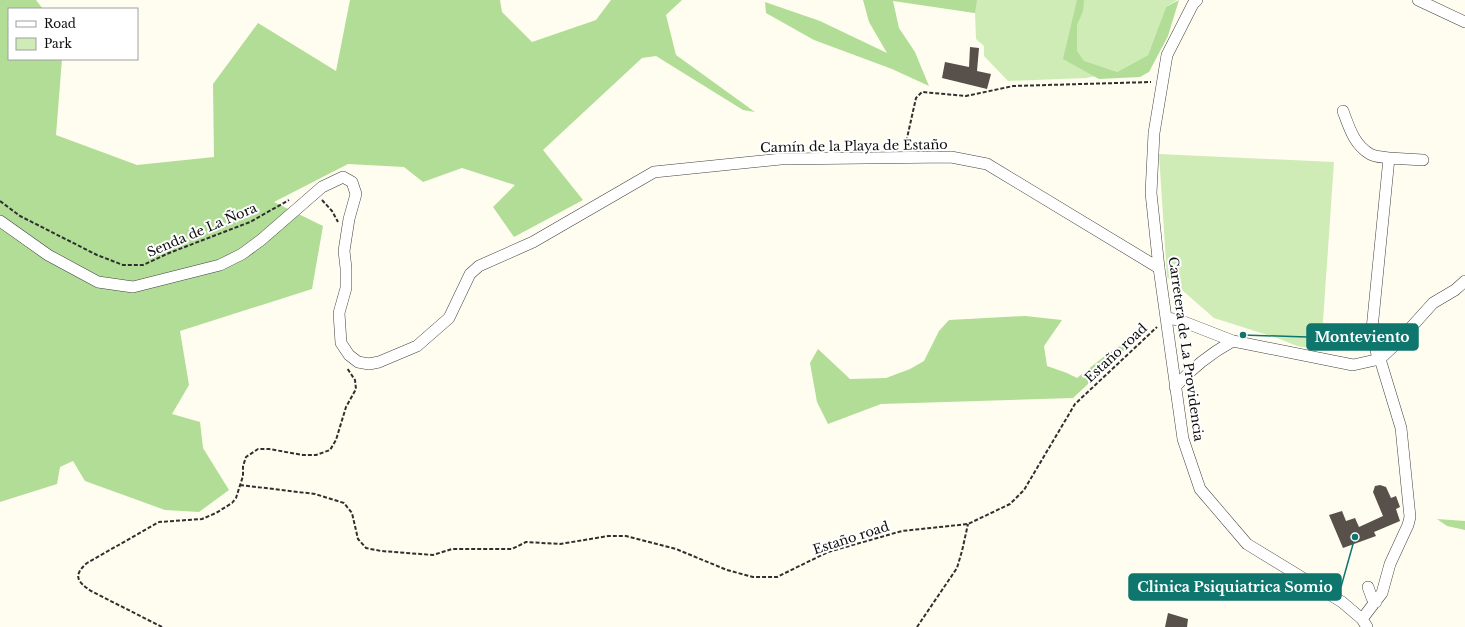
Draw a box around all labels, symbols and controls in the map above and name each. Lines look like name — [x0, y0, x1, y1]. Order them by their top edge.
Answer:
legend — [8, 8, 138, 60]
text: Road — [44, 16, 76, 31]
text: Park — [44, 36, 72, 51]
street label: Camín de la Playa de Estaño — [760, 136, 948, 156]
street label: Senda de La Ñora — [144, 199, 260, 261]
street label: Carretera de La Providencia — [1165, 256, 1207, 443]
street label: Estaño road — [1081, 320, 1151, 386]
callout: Monteviento — [1307, 324, 1418, 350]
text: Monteviento — [1314, 328, 1410, 346]
street label: Estaño road — [811, 518, 891, 558]
callout: Clinica Psiquiatrica Somio — [1129, 574, 1341, 600]
text: Clinica Psiquiatrica Somio — [1137, 578, 1333, 596]

